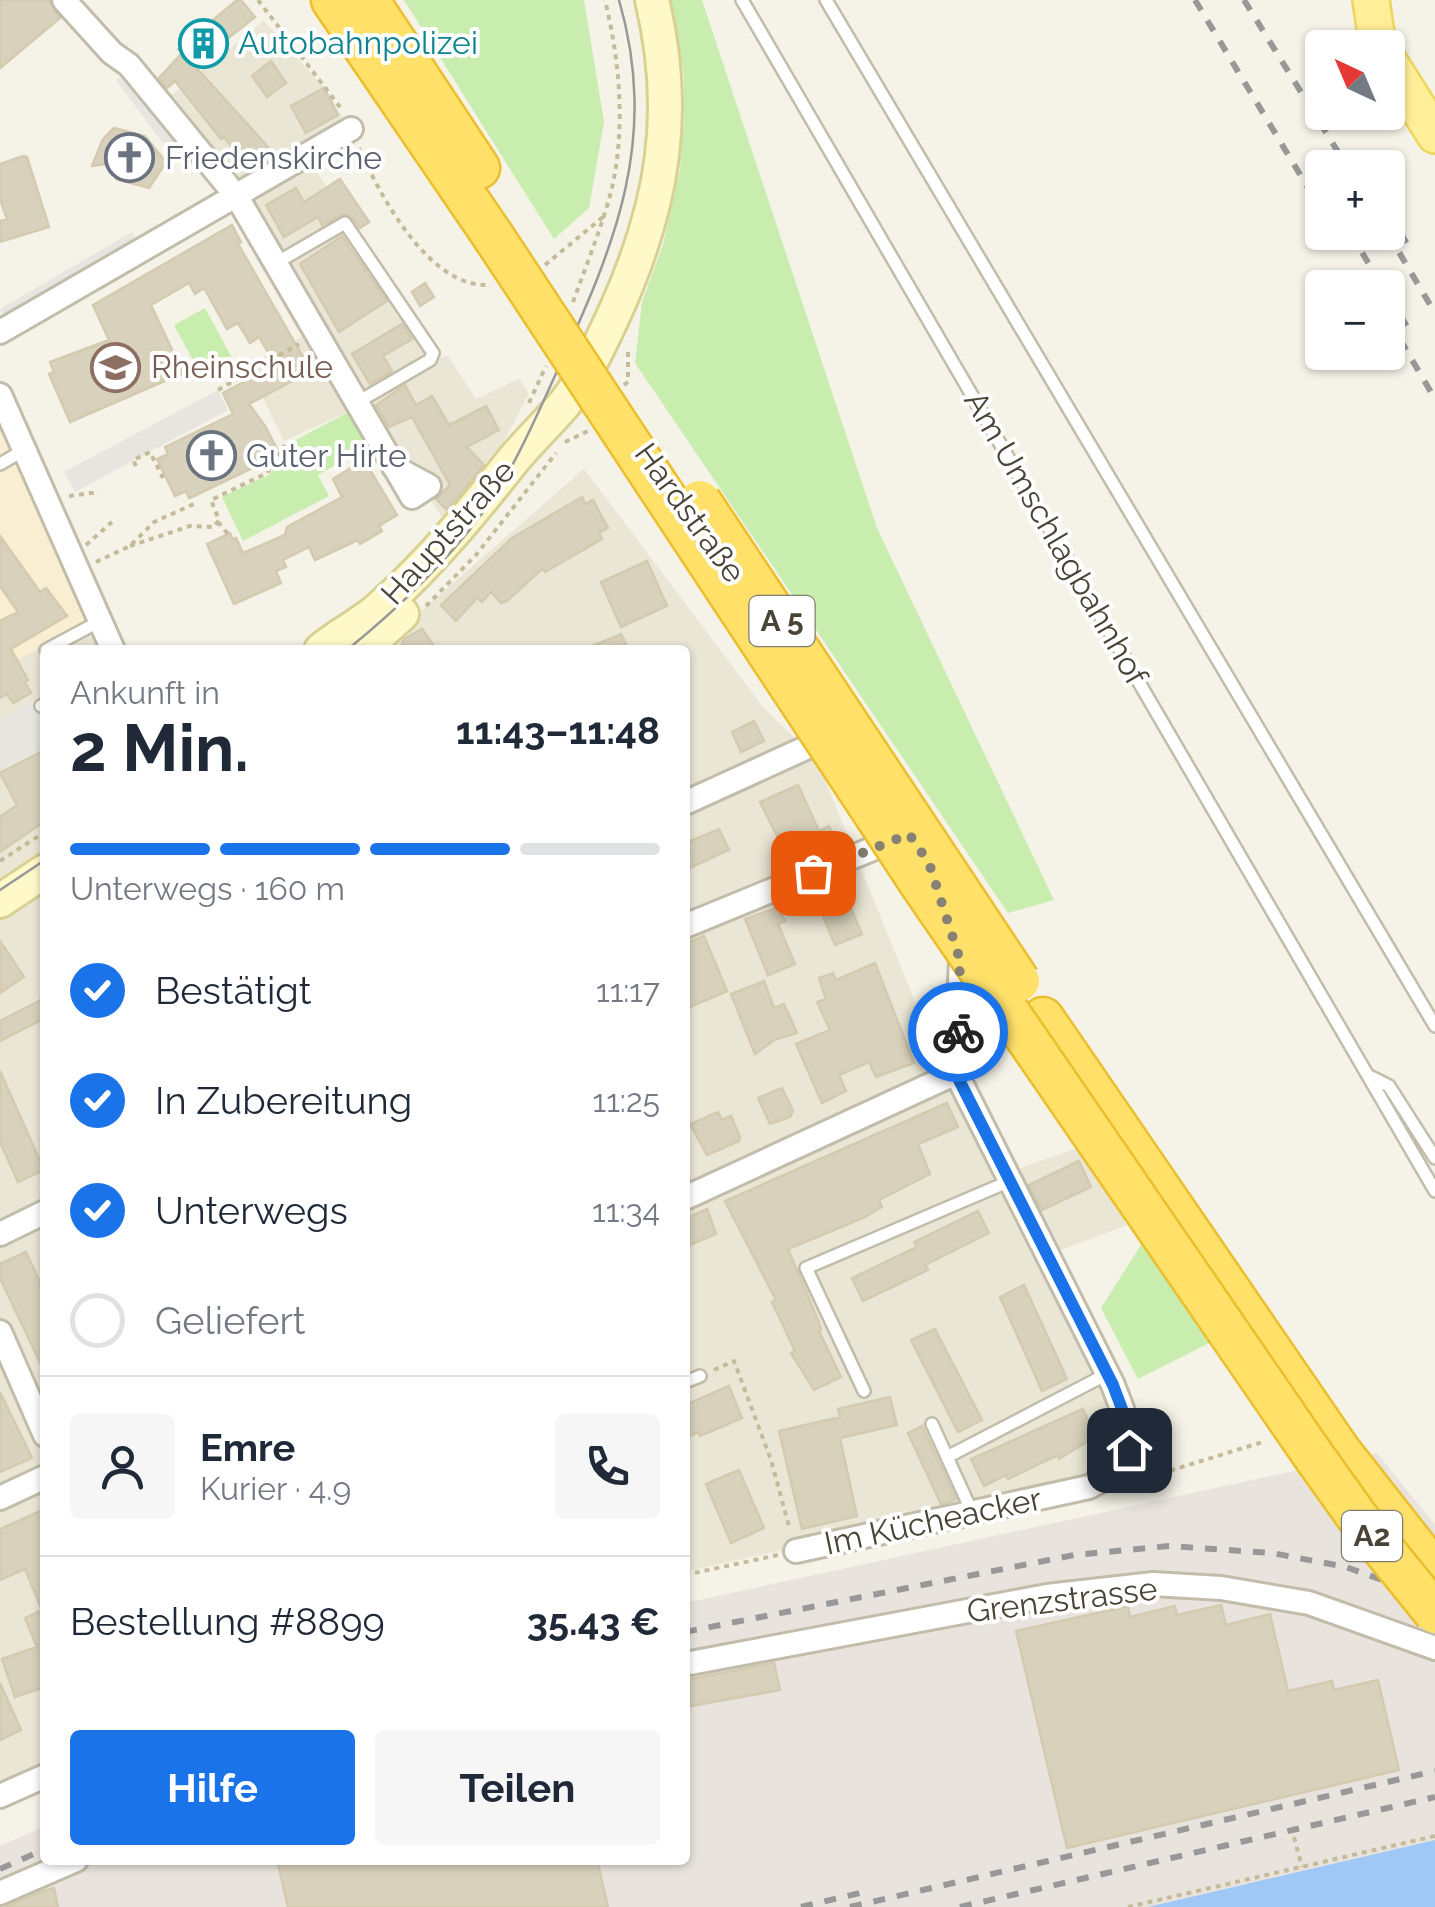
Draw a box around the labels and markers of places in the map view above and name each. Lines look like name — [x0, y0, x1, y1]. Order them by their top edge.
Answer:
building icon: Autobahnpolizei — [177, 17, 229, 69]
place label: Autobahnpolizei — [238, 24, 478, 61]
church icon: Friedenskirche — [104, 132, 156, 184]
place label: Friedenskirche — [165, 139, 382, 176]
school or university icon: Rheinschule — [90, 341, 142, 393]
place label: Rheinschule — [151, 348, 333, 385]
church icon: Guter Hirte — [185, 430, 237, 482]
place label: Guter Hirte — [246, 437, 407, 474]
pin — [771, 831, 856, 916]
pin — [1087, 1408, 1172, 1493]

